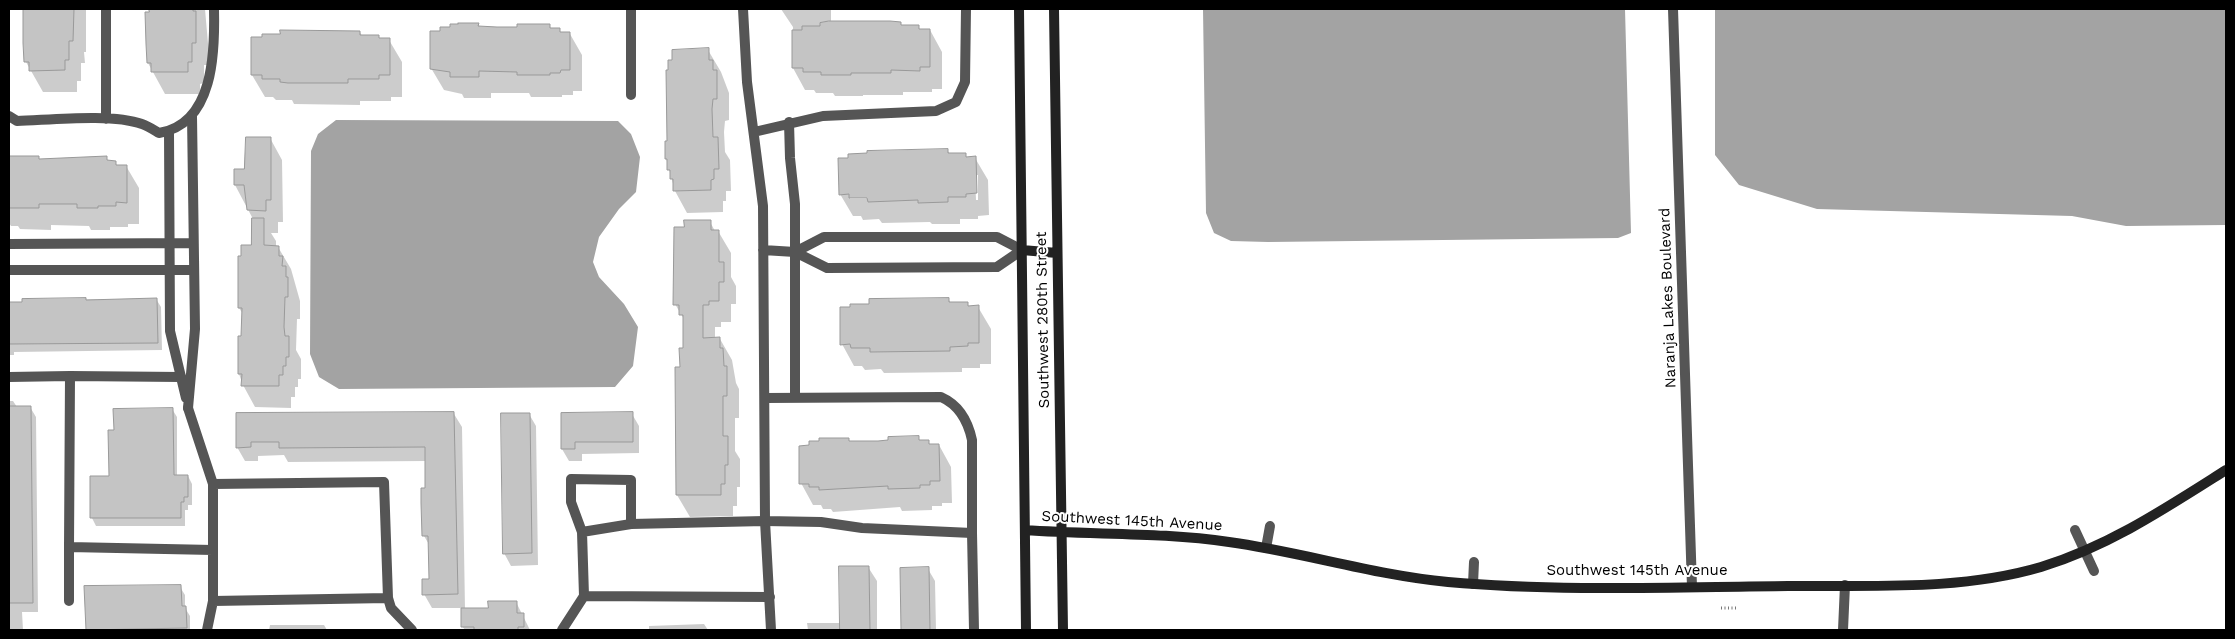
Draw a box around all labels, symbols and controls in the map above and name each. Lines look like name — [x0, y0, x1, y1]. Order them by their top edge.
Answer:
street label: Naranja Lakes Boulevard — [1656, 207, 1680, 389]
street label: Southwest 280th Street — [1032, 231, 1054, 409]
street label: Southwest 145th Avenue — [1041, 507, 1223, 535]
street label: Southwest 145th Avenue — [1546, 562, 1728, 580]

